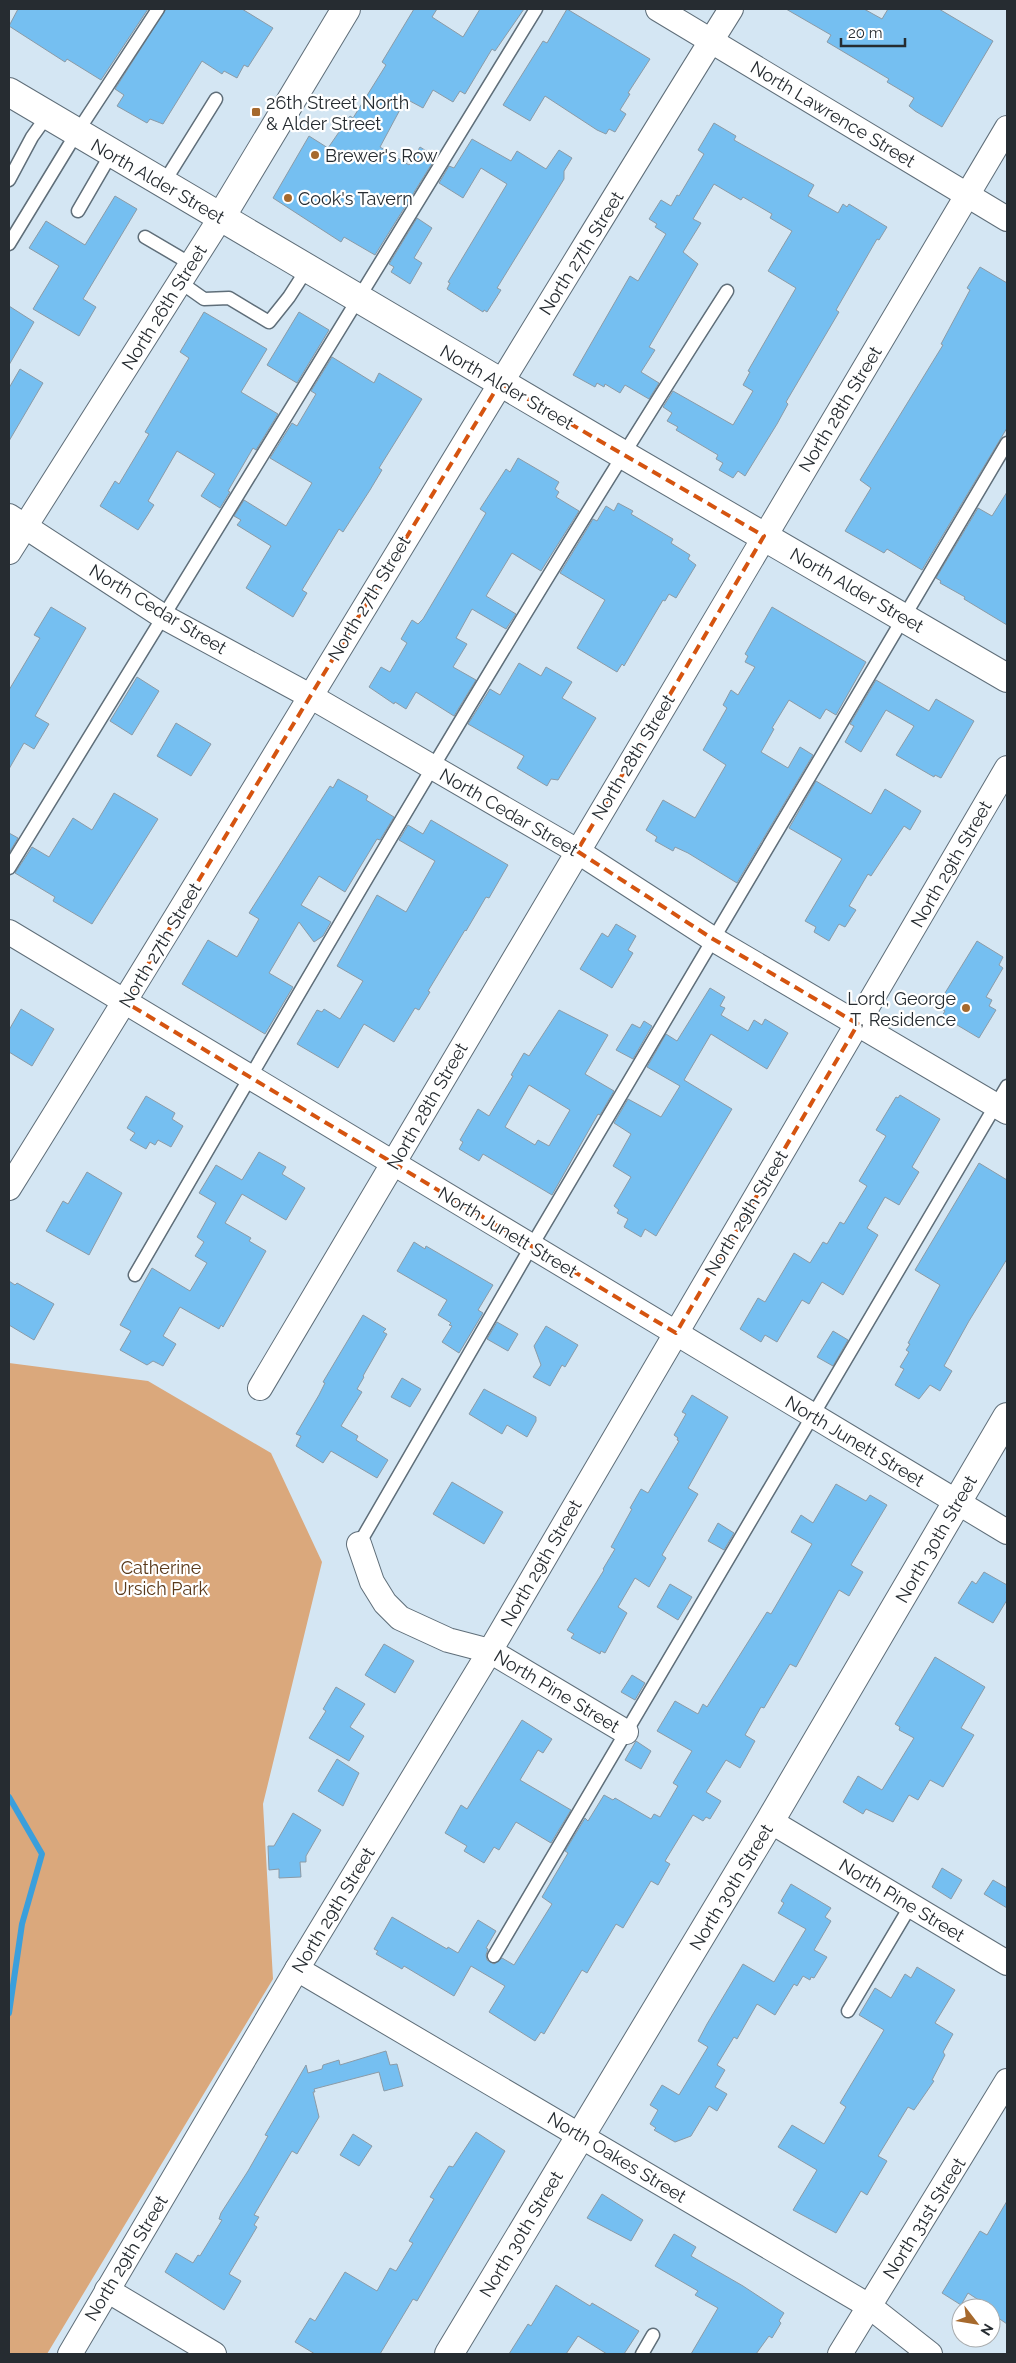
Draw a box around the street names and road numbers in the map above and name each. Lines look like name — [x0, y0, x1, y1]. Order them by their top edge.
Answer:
street label: North Lawrence Street — [747, 56, 919, 172]
street label: North Alder Street — [88, 134, 228, 228]
street label: North 27th Street — [534, 187, 628, 319]
street label: North 26th Street — [117, 241, 211, 373]
street label: North Alder Street — [437, 340, 577, 434]
street label: North 28th Street — [794, 342, 886, 476]
street label: North 27th Street — [323, 532, 415, 664]
street label: North Alder Street — [787, 543, 927, 637]
street label: North Cedar Street — [86, 560, 230, 658]
street label: North 28th Street — [587, 690, 679, 824]
street label: North Cedar Street — [436, 764, 582, 860]
street label: North 29th Street — [906, 797, 996, 931]
street label: North 27th Street — [114, 879, 206, 1011]
street label: North 28th Street — [382, 1039, 472, 1173]
street label: North 29th Street — [700, 1146, 792, 1280]
street label: North Junett Street — [435, 1182, 581, 1282]
street label: North Junett Street — [782, 1391, 928, 1491]
street label: North 30th Street — [891, 1472, 981, 1606]
street label: North 29th Street — [496, 1496, 586, 1630]
street label: North Pine Street — [490, 1645, 624, 1737]
street label: North 30th Street — [685, 1820, 777, 1954]
street label: North 29th Street — [287, 1843, 379, 1977]
street label: North Pine Street — [835, 1854, 969, 1946]
street label: North Oakes Street — [544, 2107, 690, 2207]
street label: North 31st Street — [878, 2154, 970, 2282]
street label: North 30th Street — [475, 2167, 567, 2301]
street label: North 29th Street — [80, 2191, 172, 2325]

